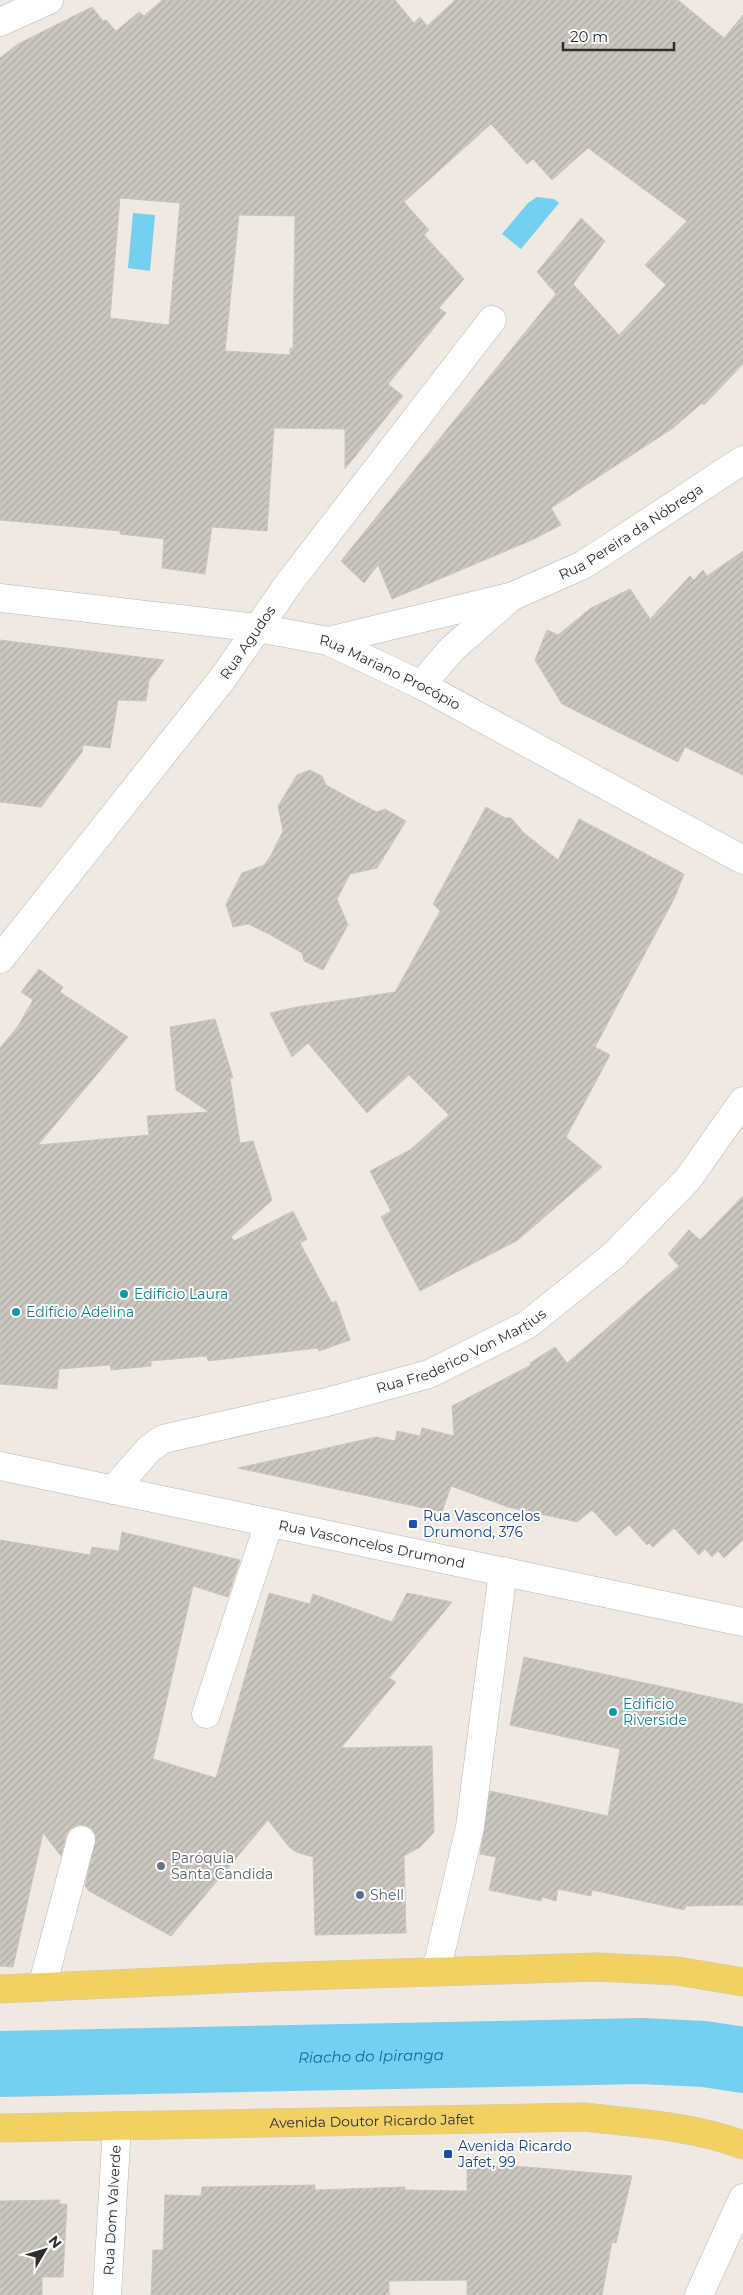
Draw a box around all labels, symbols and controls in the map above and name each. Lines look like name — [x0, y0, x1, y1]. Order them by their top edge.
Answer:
scale bar — [563, 20, 674, 52]
text: 20 m — [570, 27, 608, 46]
street label: Rua Pereira da Nóbrega — [556, 480, 706, 584]
street label: Rua Agudos — [216, 602, 280, 683]
street label: Rua Mariano Procópio — [318, 631, 464, 714]
place label: Edifício Laura — [134, 1285, 228, 1303]
marker: Edifício Laura — [118, 1288, 130, 1300]
place label: Edifício Adelina — [26, 1303, 134, 1321]
street label: Rua Frederico Von Martius — [374, 1304, 550, 1397]
marker: Edifício Adelina — [10, 1306, 22, 1318]
place label: Rua Vasconcelos Drumond, 376 — [423, 1507, 540, 1541]
street label: Rua Vasconcelos Drumond — [277, 1516, 467, 1572]
marker: Rua Vasconcelos Drumond, 376 — [407, 1518, 419, 1530]
place label: Edificio Riverside — [623, 1695, 687, 1729]
marker: Edificio Riverside — [607, 1706, 619, 1718]
place label: Paróquia Santa Candida — [171, 1849, 273, 1883]
marker: Paróquia Santa Candida — [155, 1860, 167, 1872]
place label: Shell — [370, 1886, 404, 1904]
marker: Shell — [354, 1889, 366, 1901]
water label: Riacho do Ipiranga — [298, 2045, 444, 2067]
street label: Avenida Doutor Ricardo Jafet — [269, 2110, 475, 2132]
place label: Avenida Ricardo Jafet, 99 — [457, 2137, 572, 2171]
street label: Rua Dom Valverde — [99, 2144, 125, 2276]
marker: Avenida Ricardo Jafet, 99 — [442, 2148, 454, 2160]
north arrow — [20, 2225, 70, 2275]
text: N — [45, 2232, 66, 2252]

